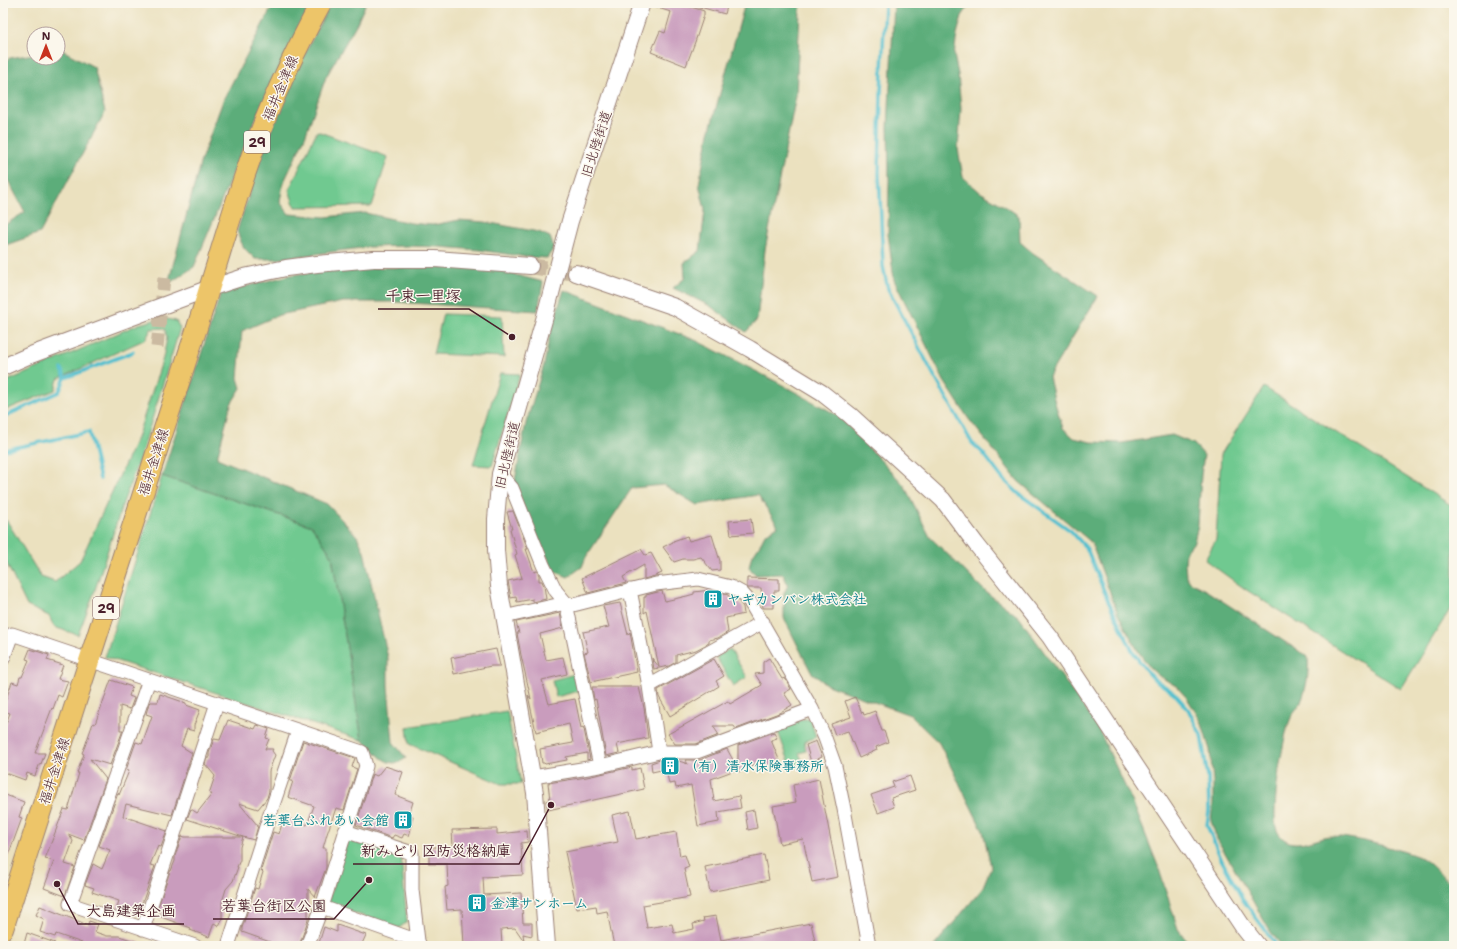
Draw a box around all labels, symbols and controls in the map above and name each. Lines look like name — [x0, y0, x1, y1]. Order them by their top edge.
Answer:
north arrow — [26, 26, 66, 66]
text: N — [42, 29, 51, 44]
street label: 福井金津線 — [258, 52, 302, 124]
street label: 旧北陸街道 — [577, 108, 615, 180]
road number: 29 — [244, 131, 270, 153]
callout: 千束一里塚 — [378, 282, 469, 309]
text: 千束一里塚 — [385, 286, 461, 306]
street label: 旧北陸街道 — [490, 419, 524, 491]
street label: 福井金津線 — [134, 426, 172, 498]
building icon: ヤギカンバン株式会社 — [702, 588, 724, 610]
place label: ヤギカンバン株式会社 — [727, 590, 866, 608]
road number: 29 — [93, 597, 119, 619]
street label: 福井金津線 — [35, 735, 73, 807]
building icon: （有）清水保険事務所 — [659, 755, 681, 777]
place label: （有）清水保険事務所 — [684, 757, 824, 775]
building icon: 若葉台ふれあい会館 — [392, 809, 414, 831]
place label: 若葉台ふれあい会館 — [263, 811, 389, 829]
callout: 新みどり区防災格納庫 — [353, 837, 519, 864]
text: 新みどり区防災格納庫 — [361, 841, 511, 861]
callout: 若葉台街区公園 — [213, 892, 334, 919]
building icon: 金津サンホーム — [466, 892, 488, 914]
place label: 金津サンホーム — [491, 894, 588, 912]
text: 若葉台街区公園 — [221, 896, 327, 916]
callout: 大島建築企画 — [78, 897, 184, 924]
text: 大島建築企画 — [86, 901, 176, 921]

